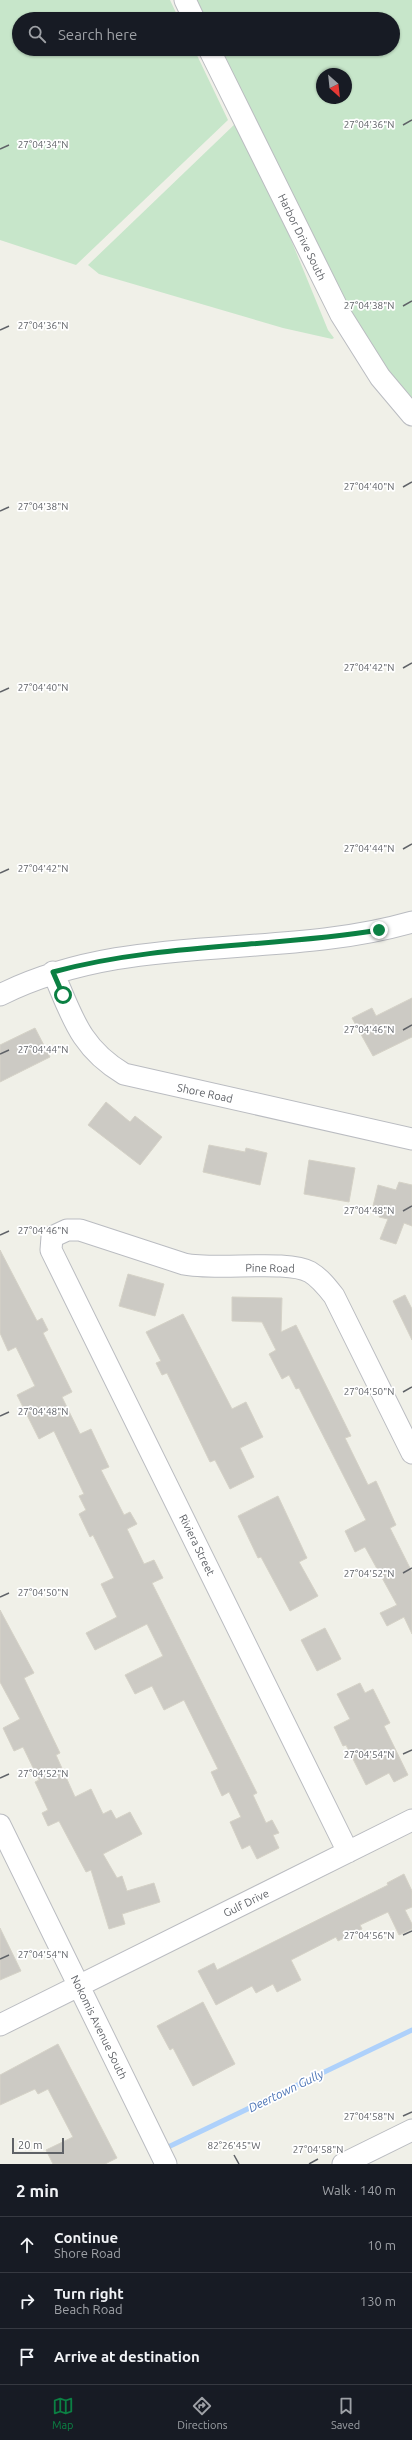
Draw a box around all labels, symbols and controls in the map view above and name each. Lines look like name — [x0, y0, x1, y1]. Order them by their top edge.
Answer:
search box — [12, 12, 400, 56]
icon: search — [26, 23, 48, 45]
text: Search here — [58, 26, 137, 43]
north arrow — [316, 68, 352, 104]
text: 27°04'36"N — [344, 119, 394, 130]
text: 27°04'34"N — [18, 139, 68, 150]
street label: Harbor Drive South — [276, 192, 328, 282]
text: 27°04'38"N — [344, 300, 394, 311]
text: 27°04'36"N — [18, 320, 68, 331]
text: 27°04'40"N — [344, 481, 394, 492]
text: 27°04'38"N — [18, 501, 68, 512]
text: 27°04'42"N — [344, 662, 394, 673]
text: 27°04'40"N — [18, 682, 68, 693]
text: 27°04'44"N — [344, 843, 394, 854]
text: 27°04'42"N — [18, 863, 68, 874]
route end — [370, 921, 388, 939]
route start — [54, 986, 72, 1004]
text: 27°04'46"N — [344, 1024, 394, 1035]
text: 27°04'44"N — [18, 1044, 68, 1055]
street label: Shore Road — [176, 1081, 234, 1105]
text: 27°04'48"N — [344, 1205, 394, 1216]
text: 27°04'46"N — [18, 1225, 68, 1236]
street label: Pine Road — [245, 1262, 295, 1274]
text: 27°04'50"N — [344, 1386, 394, 1397]
text: 27°04'48"N — [18, 1406, 68, 1417]
street label: Riviera Street — [177, 1512, 217, 1578]
text: 27°04'52"N — [344, 1568, 394, 1579]
text: 27°04'50"N — [18, 1587, 68, 1598]
text: 27°04'54"N — [344, 1749, 394, 1760]
text: 27°04'52"N — [18, 1768, 68, 1779]
street label: Gulf Drive — [221, 1887, 271, 1919]
text: 27°04'56"N — [344, 1930, 394, 1941]
text: 27°04'54"N — [18, 1949, 68, 1960]
street label: Nokomis Avenue South — [69, 1973, 129, 2081]
water label: Deertown Gully — [246, 2067, 326, 2114]
text: 27°04'58"N — [344, 2111, 394, 2122]
scale bar — [12, 2136, 64, 2155]
text: 20 m — [18, 2139, 42, 2151]
text: 82°26'45"W — [208, 2140, 260, 2151]
text: 27°04'58"N — [293, 2144, 343, 2155]
text: 2 min — [16, 2181, 59, 2200]
text: Walk · 140 m — [322, 2183, 396, 2197]
text: Continue — [54, 2229, 118, 2246]
icon: ahead — [16, 2234, 38, 2256]
text: 10 m — [367, 2238, 396, 2252]
text: Shore Road — [54, 2246, 121, 2260]
text: Turn right — [54, 2285, 124, 2302]
icon: right — [16, 2290, 38, 2312]
text: 130 m — [360, 2294, 396, 2308]
text: Beach Road — [54, 2302, 123, 2316]
icon: arrive — [16, 2346, 38, 2368]
text: Arrive at destination — [54, 2348, 200, 2365]
tab: Map — [52, 2395, 74, 2431]
tab: Directions — [177, 2395, 227, 2431]
tab: Saved — [331, 2395, 360, 2431]

